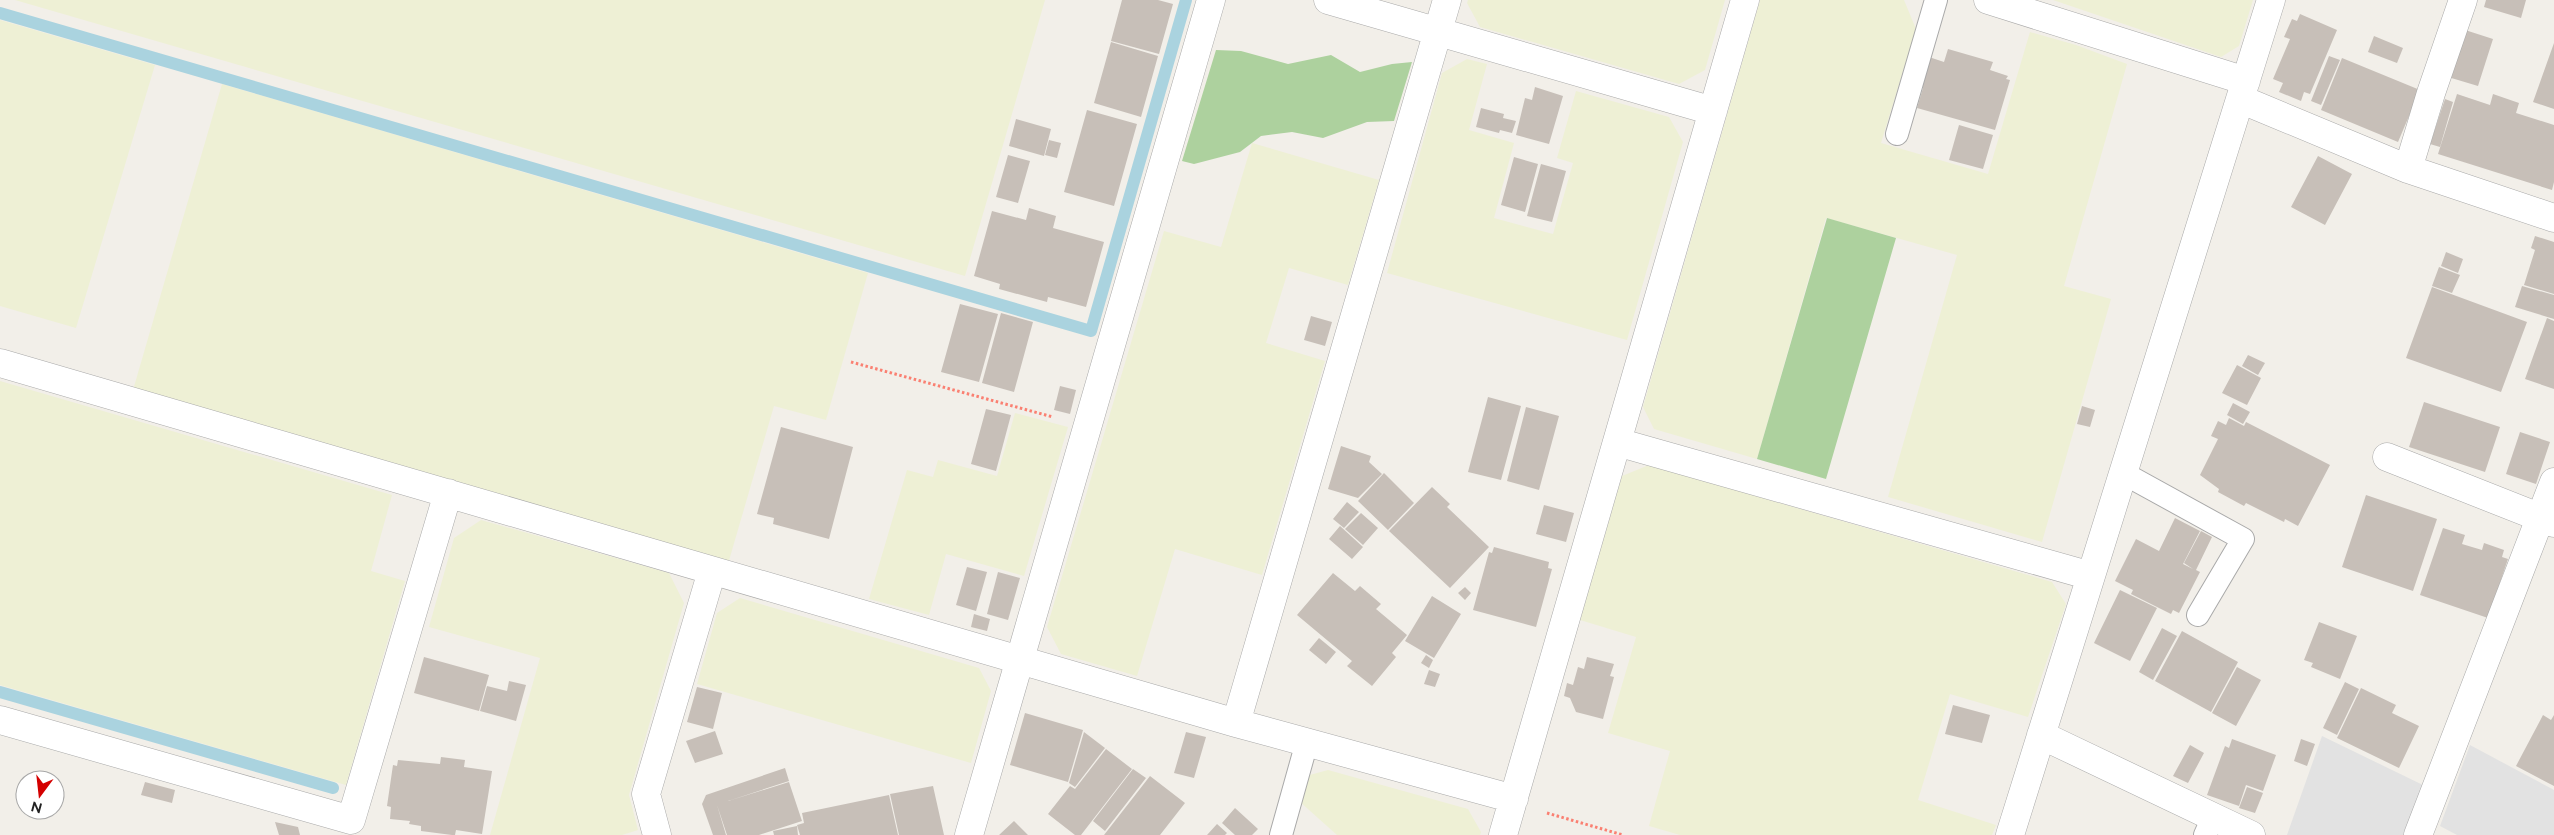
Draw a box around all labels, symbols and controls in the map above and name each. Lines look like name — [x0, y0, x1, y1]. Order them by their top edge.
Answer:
north arrow — [15, 770, 65, 820]
text: N — [29, 798, 44, 817]

